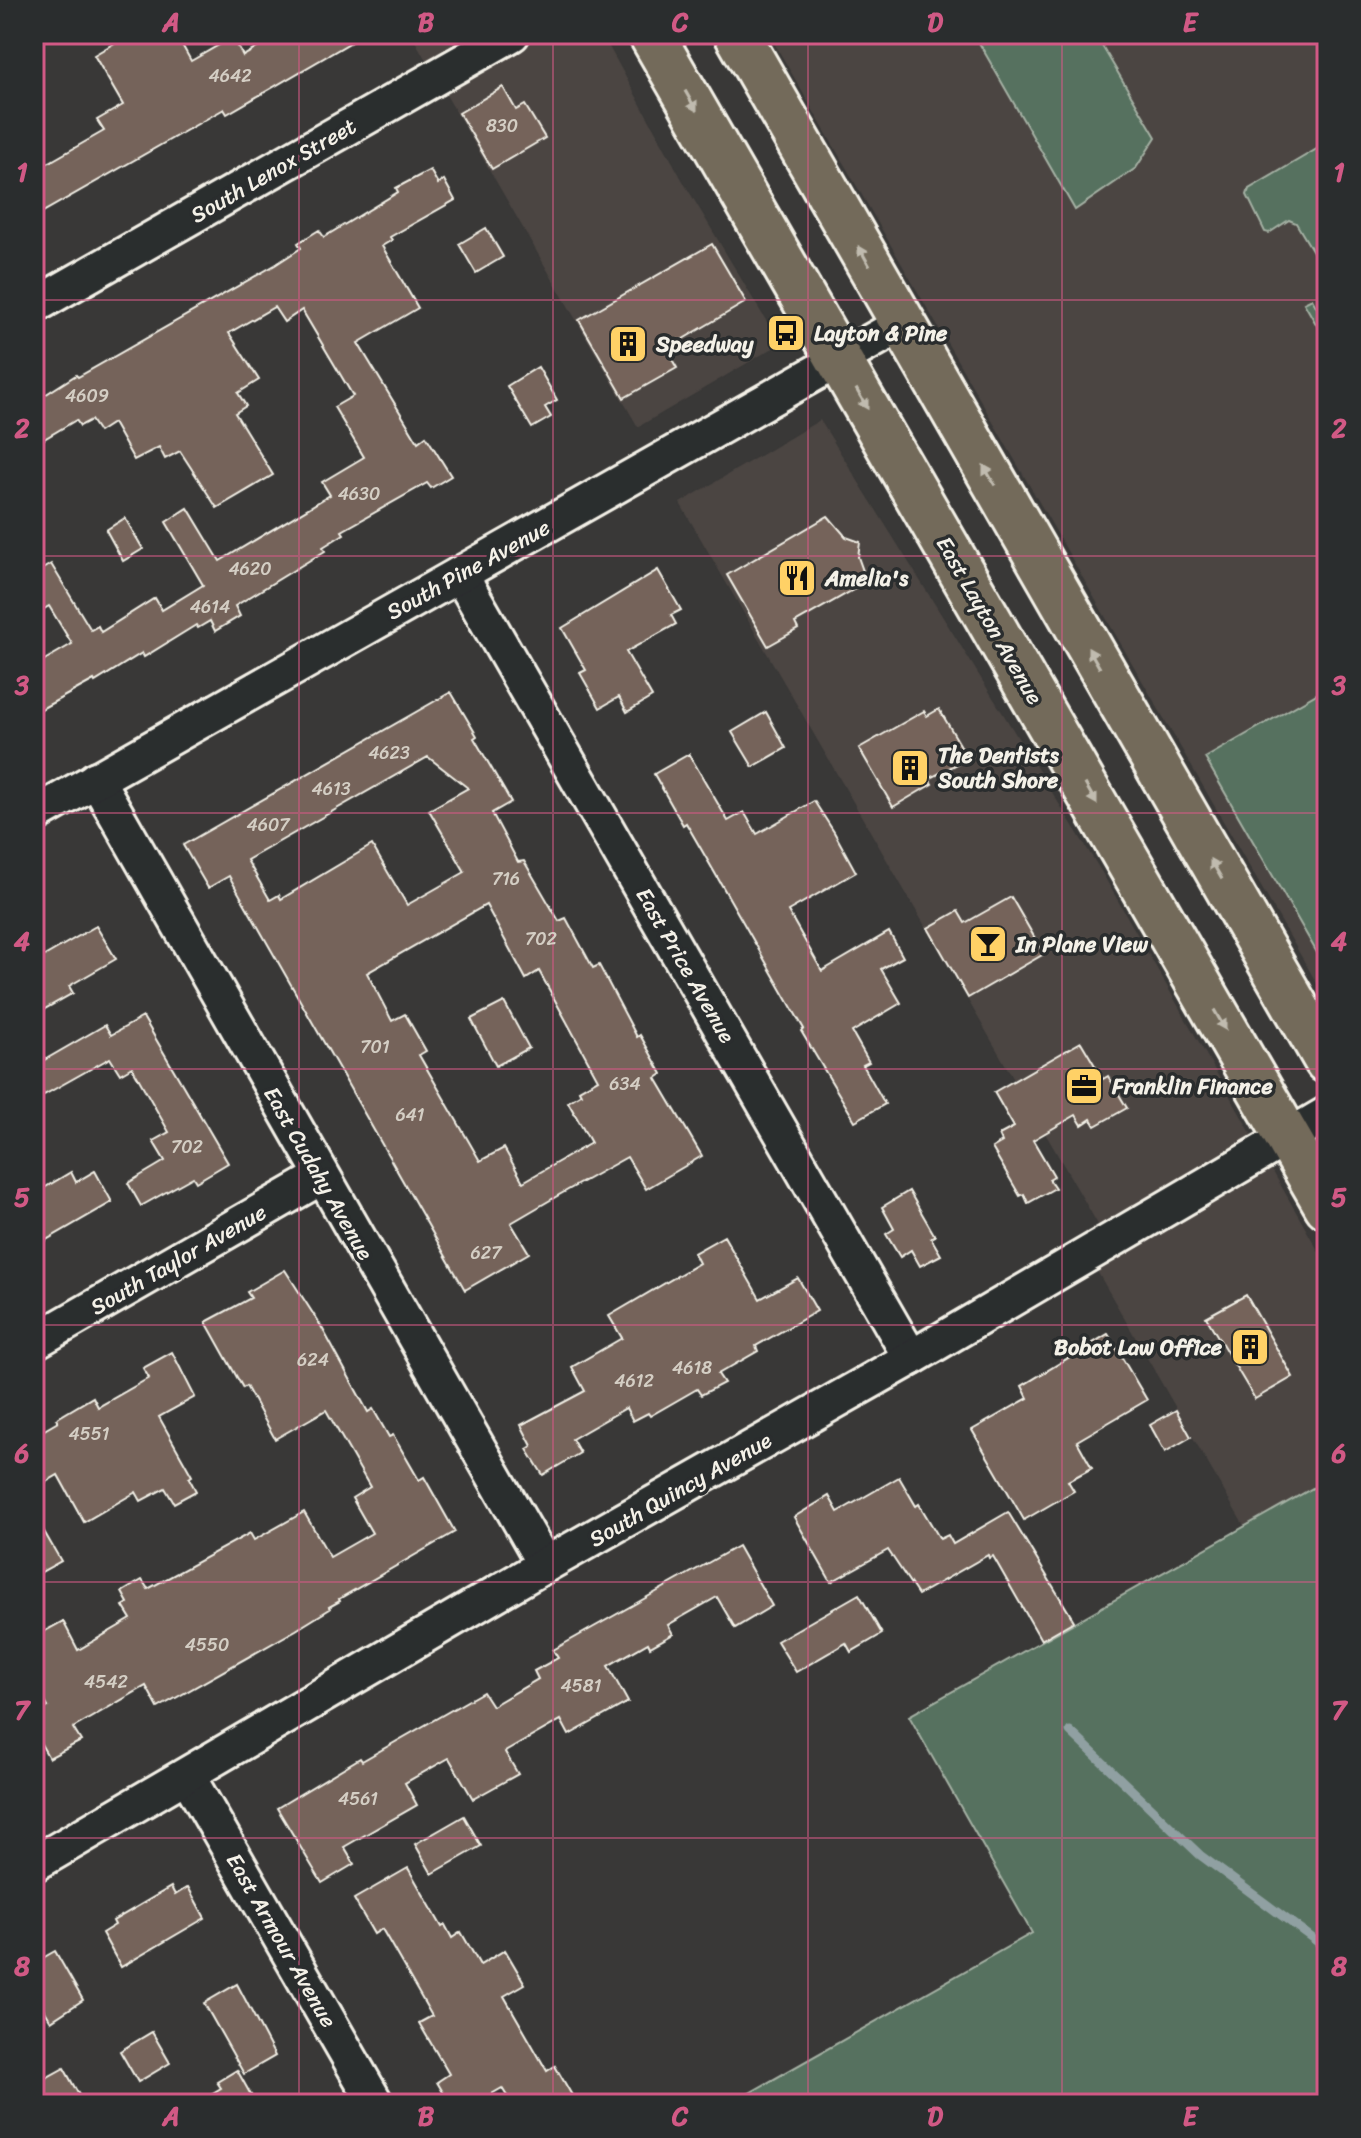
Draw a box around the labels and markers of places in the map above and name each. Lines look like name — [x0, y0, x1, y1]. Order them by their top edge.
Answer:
bus stop icon: Layton & Pine — [765, 312, 807, 354]
place label: Layton & Pine — [814, 314, 948, 353]
building icon: Speedway — [607, 323, 649, 365]
place label: Speedway — [655, 325, 754, 364]
restaurant icon: Amelia's — [776, 557, 818, 599]
place label: Amelia's — [824, 559, 909, 598]
place label: The Dentists South Shore — [937, 736, 1060, 800]
building icon: The Dentists South Shore — [889, 747, 931, 789]
bar icon: In Plane View — [967, 923, 1009, 965]
place label: In Plane View — [1015, 925, 1148, 964]
office icon: Franklin Finance — [1063, 1065, 1105, 1107]
place label: Franklin Finance — [1111, 1067, 1273, 1106]
building icon: Bobot Law Office — [1229, 1326, 1271, 1368]
place label: Bobot Law Office — [1054, 1328, 1223, 1367]

